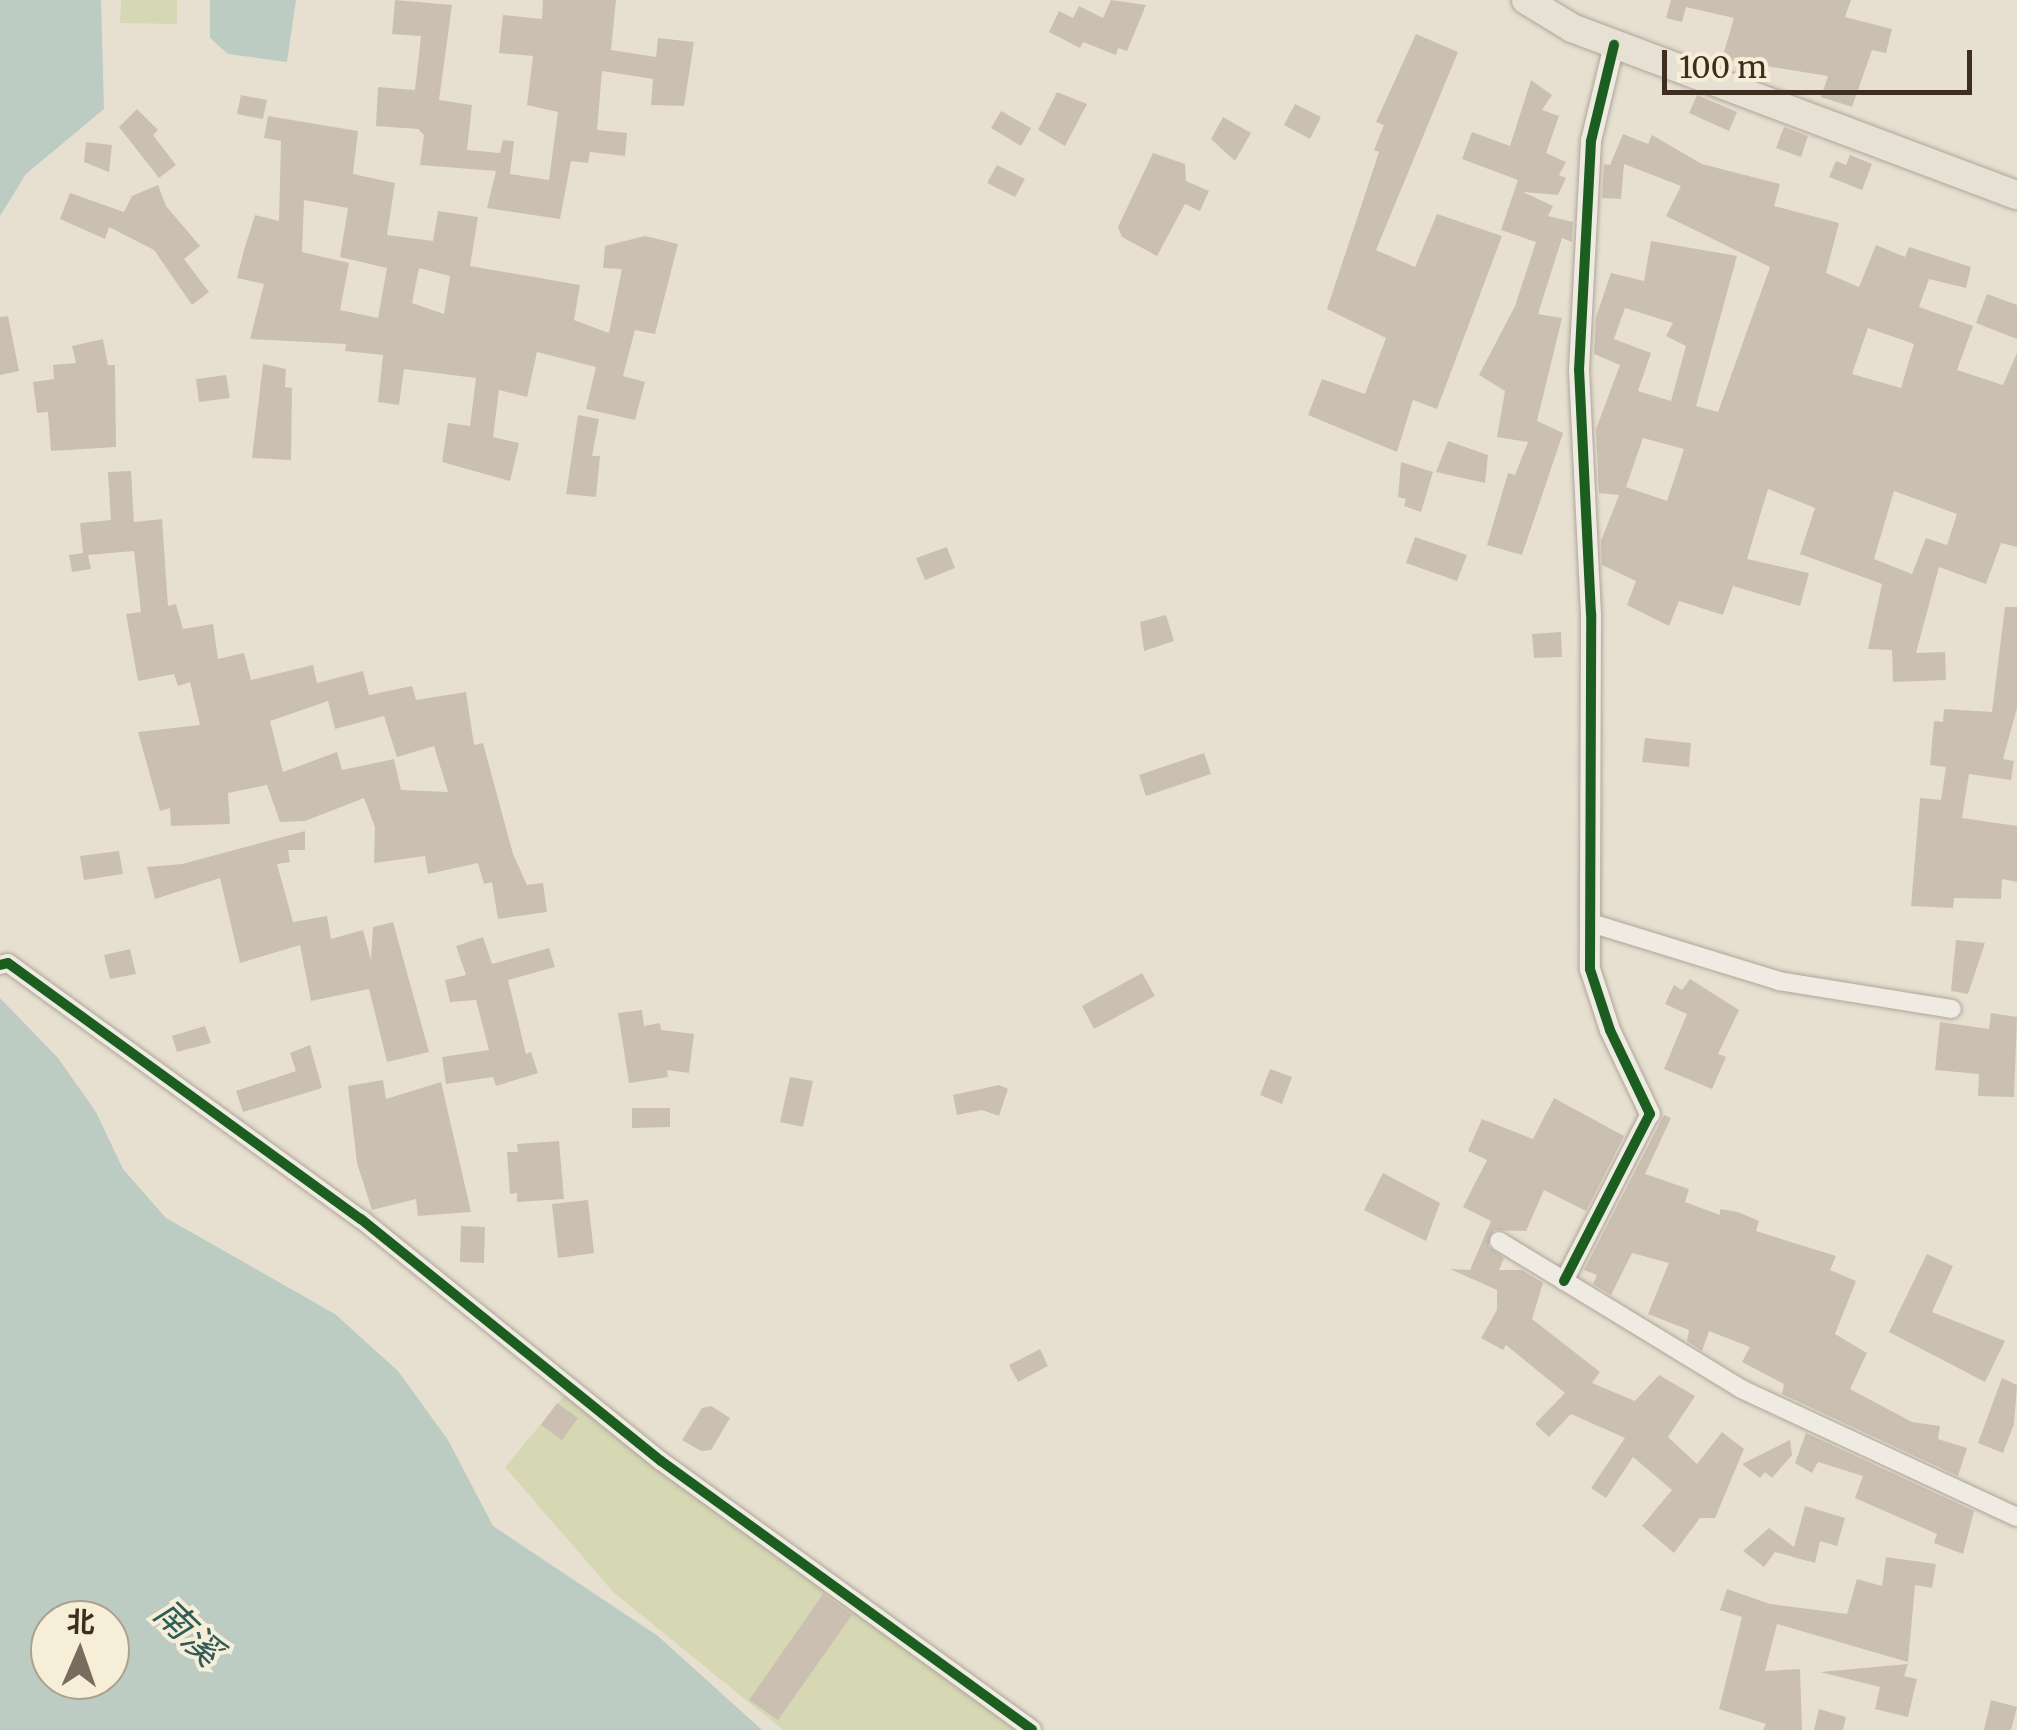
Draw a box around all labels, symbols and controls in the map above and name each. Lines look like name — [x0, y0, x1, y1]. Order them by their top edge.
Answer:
scale bar — [1667, 30, 1977, 92]
text: 100 m — [1679, 48, 1767, 86]
water label: 南溪 — [145, 1589, 231, 1675]
north arrow — [30, 1600, 130, 1700]
text: 北 — [66, 1604, 96, 1640]

